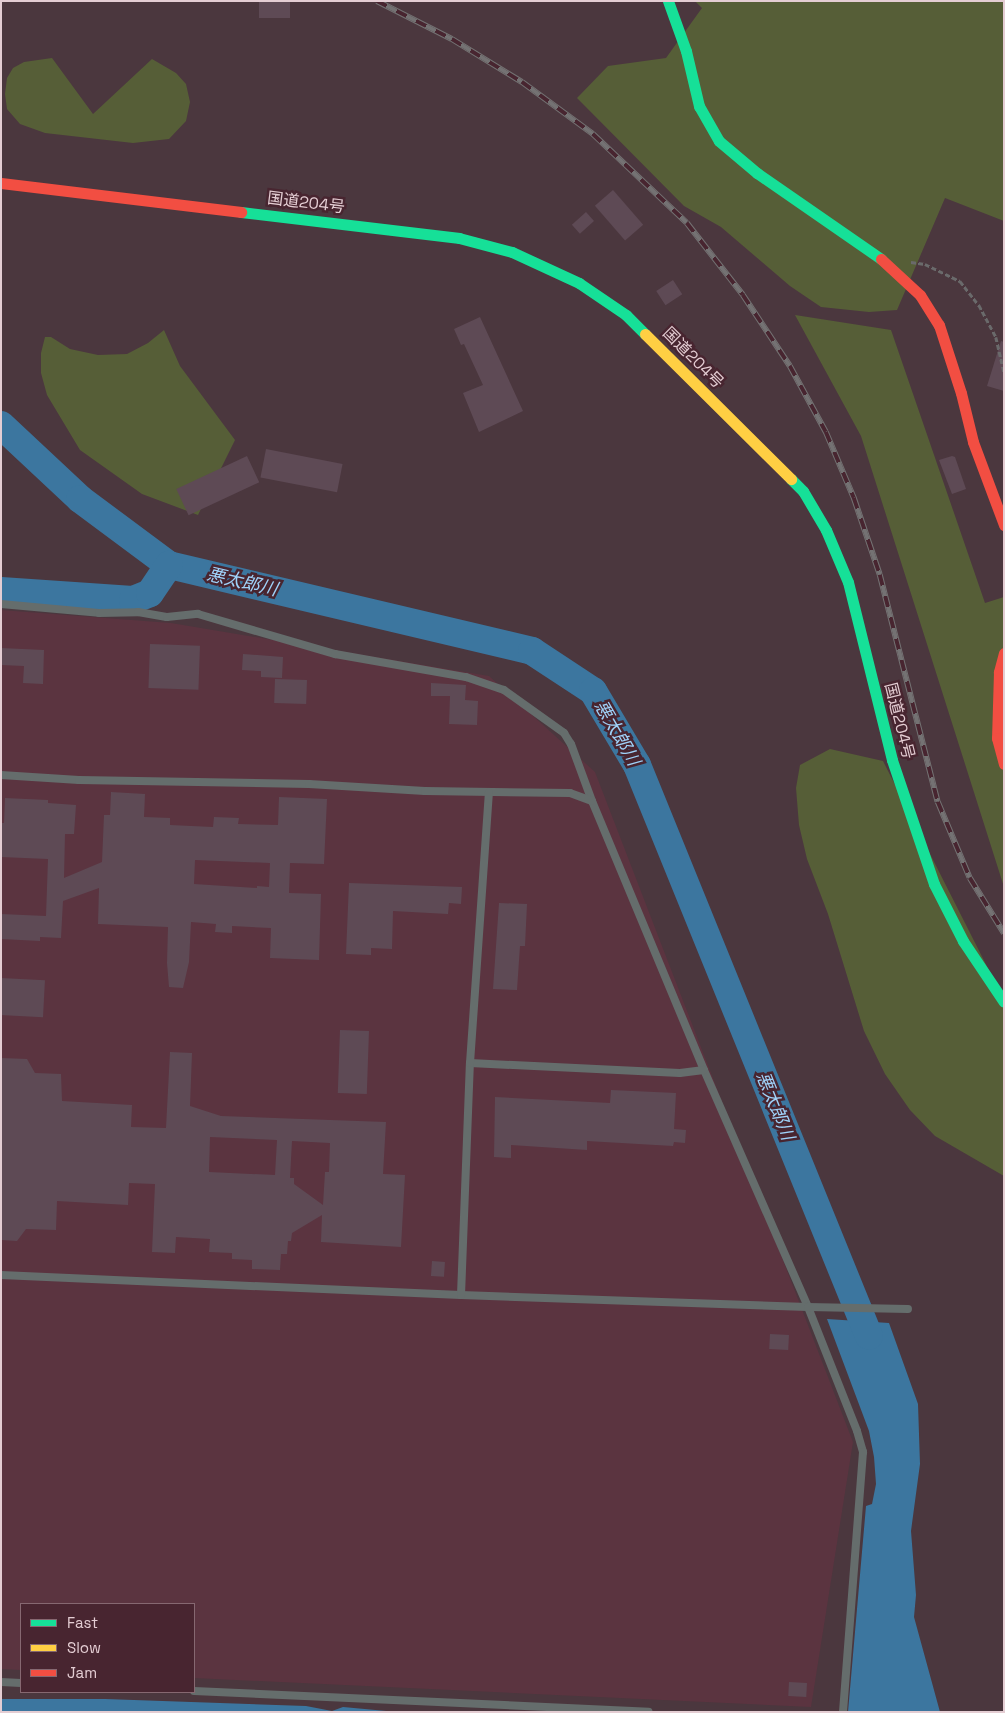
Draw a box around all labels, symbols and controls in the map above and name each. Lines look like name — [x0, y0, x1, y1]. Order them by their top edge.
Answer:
street label: 国道204号 — [266, 189, 346, 217]
street label: 国道204号 — [659, 324, 727, 392]
water label: 悪太郎川 — [204, 563, 280, 601]
street label: 国道204号 — [880, 681, 918, 761]
water label: 悪太郎川 — [590, 696, 644, 770]
water label: 悪太郎川 — [752, 1069, 798, 1143]
legend — [20, 1603, 195, 1693]
text: Fast — [67, 1613, 98, 1632]
text: Slow — [67, 1638, 101, 1657]
text: Jam — [67, 1663, 97, 1682]

